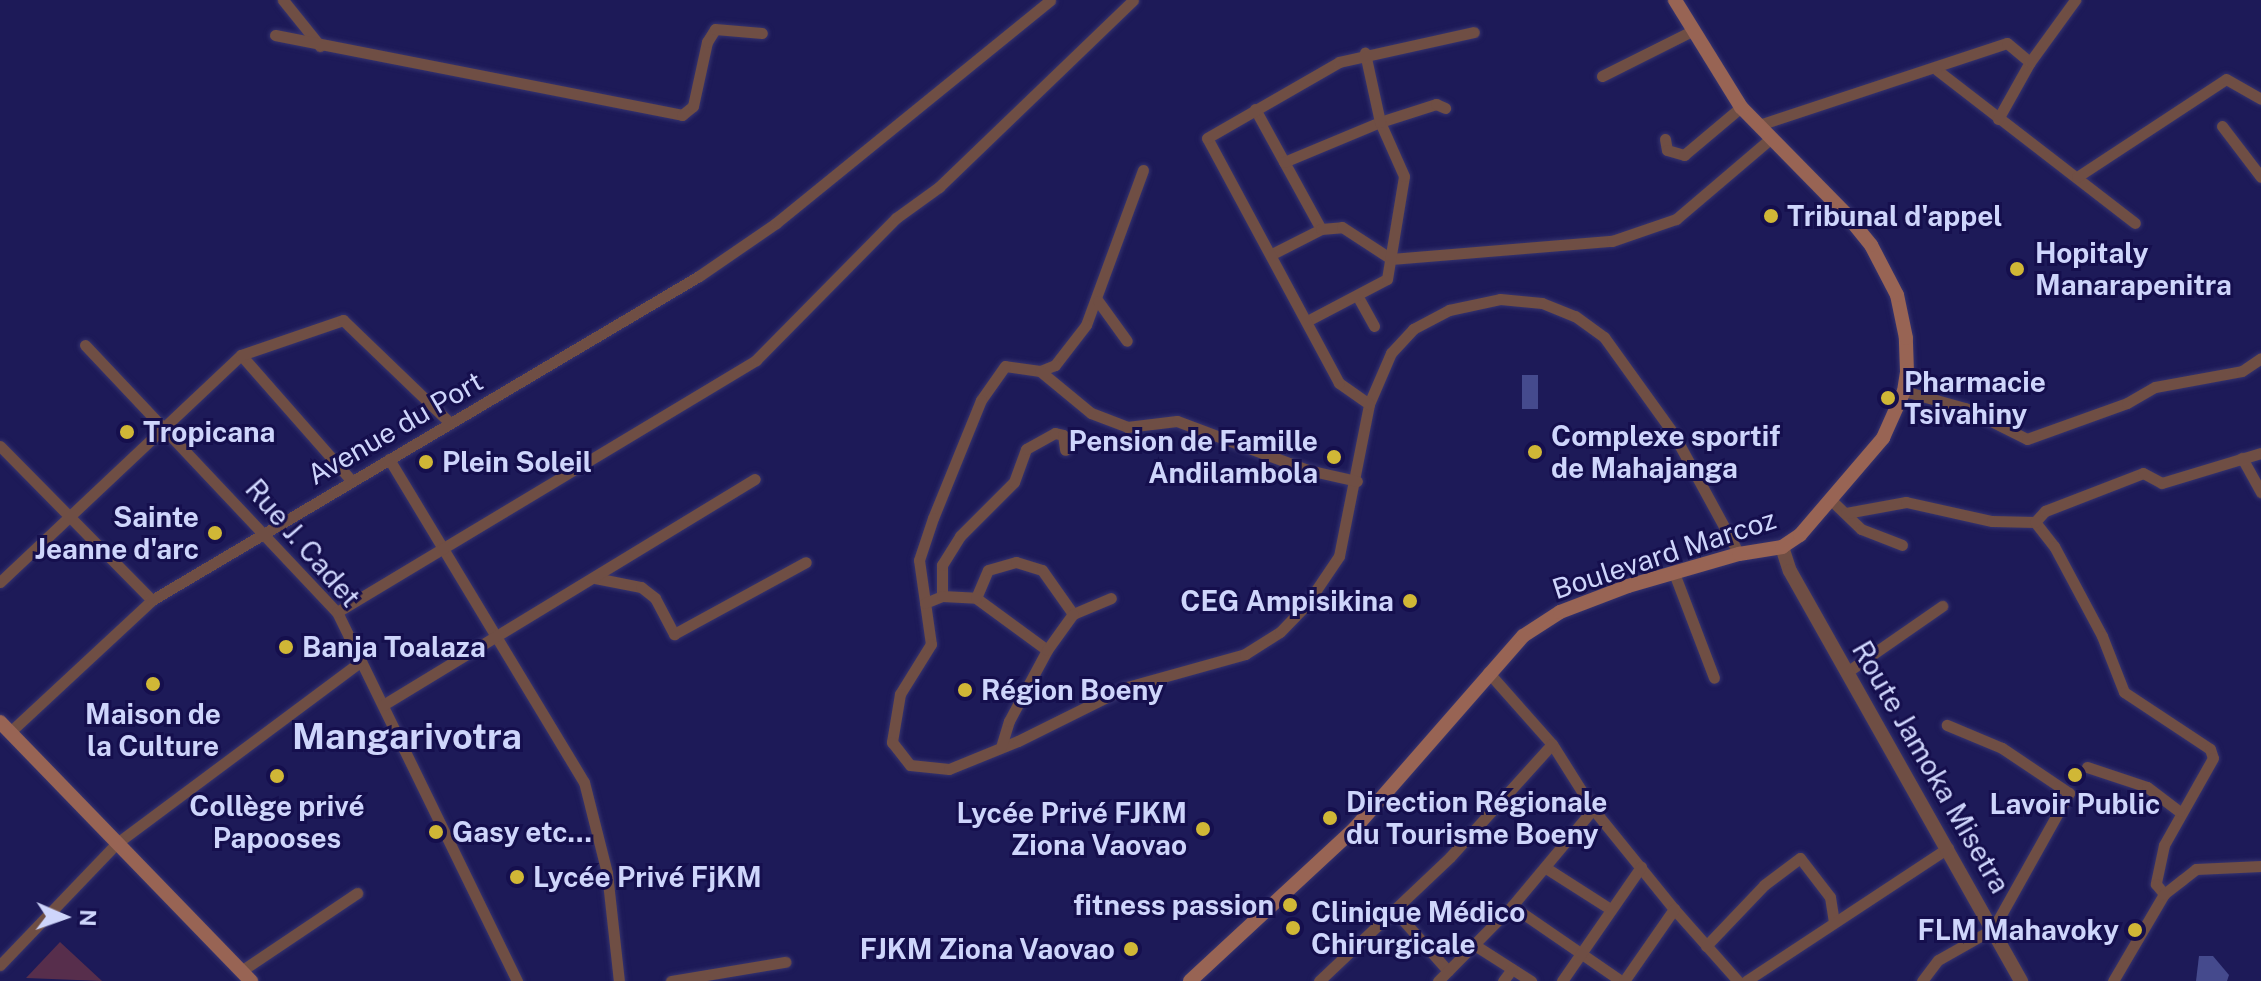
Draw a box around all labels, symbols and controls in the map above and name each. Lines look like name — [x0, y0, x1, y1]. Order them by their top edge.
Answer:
place label: Tribunal d'appel — [1787, 199, 2003, 233]
marker: Tribunal d'appel — [1762, 207, 1780, 225]
place label: Hopitaly Manarapenitra — [2035, 236, 2232, 302]
marker: Hopitaly Manarapenitra — [2006, 258, 2028, 280]
street label: Avenue du Port — [301, 364, 489, 492]
place label: Pharmacie Tsivahiny — [1904, 365, 2046, 431]
marker: Pharmacie Tsivahiny — [1879, 389, 1897, 407]
place label: Tropicana — [143, 415, 275, 449]
place label: Complexe sportif de Mahajanga — [1551, 419, 1780, 485]
marker: Tropicana — [118, 423, 136, 441]
place label: Pension de Famille Andilambola — [1068, 424, 1318, 490]
marker: Complexe sportif de Mahajanga — [1526, 443, 1544, 461]
place label: Plein Soleil — [442, 445, 592, 479]
marker: Pension de Famille Andilambola — [1325, 448, 1343, 466]
marker: Plein Soleil — [417, 453, 435, 471]
street label: Rue J. Cadet — [238, 472, 368, 614]
place label: Sainte Jeanne d'arc — [34, 500, 199, 566]
street label: Boulevard Marcoz — [1548, 502, 1780, 606]
marker: Sainte Jeanne d'arc — [206, 524, 224, 542]
place label: CEG Ampisikina — [1180, 584, 1394, 618]
marker: CEG Ampisikina — [1401, 592, 1419, 610]
place label: Banja Toalaza — [302, 630, 486, 664]
street label: Route Jamoka Misetra — [1845, 635, 2017, 899]
marker: Banja Toalaza — [277, 638, 295, 656]
place label: Région Boeny — [981, 673, 1163, 707]
marker: Maison de la Culture — [144, 675, 162, 693]
marker: Région Boeny — [956, 681, 974, 699]
place label: Maison de la Culture — [85, 697, 221, 763]
district label: Mangarivotra — [292, 715, 522, 759]
marker: Lavoir Public — [2066, 766, 2084, 784]
marker: Collège privé Papooses — [268, 767, 286, 785]
place label: Direction Régionale du Tourisme Boeny — [1346, 785, 1607, 851]
place label: Lavoir Public — [1990, 787, 2160, 821]
place label: Collège privé Papooses — [189, 789, 365, 855]
place label: Lycée Privé FJKM Ziona Vaovao — [956, 796, 1187, 862]
marker: Direction Régionale du Tourisme Boeny — [1321, 809, 1339, 827]
place label: Gasy etc... — [452, 815, 592, 849]
marker: Lycée Privé FJKM Ziona Vaovao — [1194, 820, 1212, 838]
marker: Gasy etc... — [427, 823, 445, 841]
place label: Lycée Privé FjKM — [533, 860, 762, 894]
marker: Lycée Privé FjKM — [508, 868, 526, 886]
north arrow — [24, 877, 104, 957]
place label: fitness passion — [1073, 888, 1274, 922]
place label: Clinique Médico Chirurgicale — [1311, 895, 1525, 961]
marker: fitness passion — [1281, 896, 1299, 914]
text: N — [75, 909, 101, 927]
place label: FLM Mahavoky — [1918, 913, 2119, 947]
marker: Clinique Médico Chirurgicale — [1282, 917, 1304, 939]
marker: FLM Mahavoky — [2126, 921, 2144, 939]
place label: FJKM Ziona Vaovao — [859, 932, 1115, 966]
marker: FJKM Ziona Vaovao — [1122, 940, 1140, 958]

